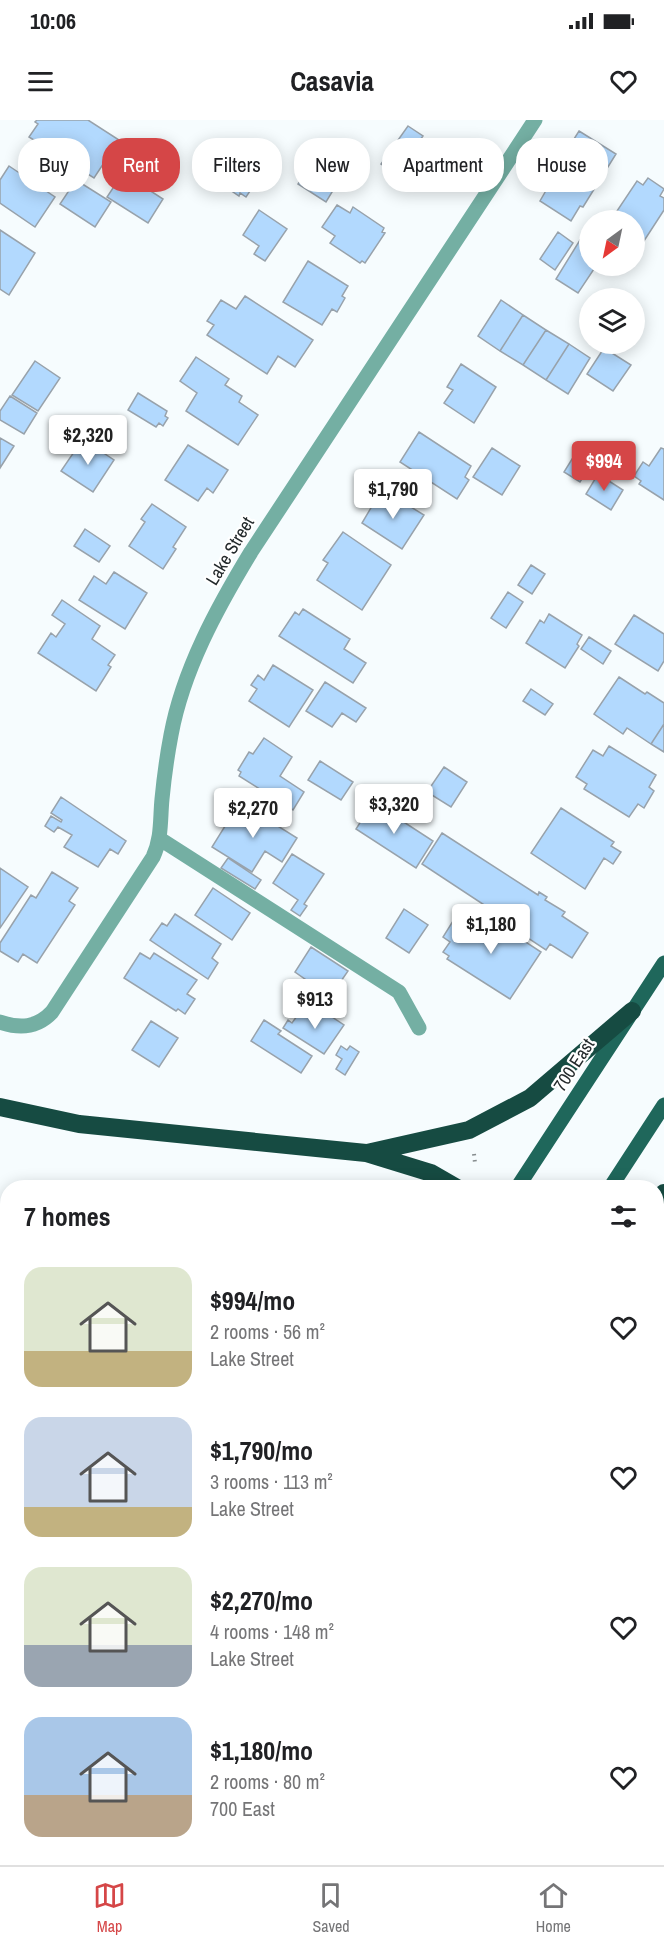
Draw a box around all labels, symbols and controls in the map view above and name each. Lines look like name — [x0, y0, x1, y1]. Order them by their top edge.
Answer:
text: 10:06 — [30, 6, 76, 36]
text: Casavia — [290, 63, 374, 99]
icon: menu — [24, 65, 57, 98]
icon: heart — [607, 65, 640, 98]
chip: Buy — [18, 138, 90, 192]
chip: Rent — [102, 138, 180, 192]
chip: Filters — [192, 138, 282, 192]
chip: New — [294, 138, 370, 192]
chip: Apartment — [382, 138, 504, 192]
chip: House — [516, 138, 608, 192]
north arrow — [579, 210, 645, 276]
map controls — [579, 210, 645, 354]
button: layers — [579, 288, 645, 354]
pin: $2,320 — [39, 415, 137, 466]
text: $2,320 — [63, 421, 113, 448]
pin: $994 — [568, 441, 640, 492]
text: $994 — [586, 447, 622, 474]
pin: $1,790 — [344, 469, 442, 520]
text: $1,790 — [368, 475, 418, 502]
street label: Lake Street — [199, 512, 260, 590]
pin: $3,320 — [345, 784, 443, 835]
pin: $2,270 — [204, 788, 302, 839]
text: $3,320 — [369, 790, 419, 817]
text: $2,270 — [228, 794, 278, 821]
pin: $1,180 — [442, 904, 540, 955]
text: $1,180 — [466, 910, 516, 937]
pin: $913 — [279, 979, 351, 1030]
text: $913 — [297, 985, 333, 1012]
street label: 700 East — [547, 1033, 600, 1096]
text: 7 homes — [24, 1199, 111, 1234]
icon: filters — [607, 1200, 640, 1233]
text: $994/mo — [210, 1283, 295, 1318]
icon: home — [72, 1291, 144, 1363]
icon: heart — [607, 1311, 640, 1344]
text: 2 rooms · 56 m² — [210, 1318, 325, 1345]
text: Lake Street — [210, 1345, 294, 1372]
text: $1,790/mo — [210, 1433, 313, 1468]
icon: home — [72, 1441, 144, 1513]
icon: heart — [607, 1461, 640, 1494]
text: 3 rooms · 113 m² — [210, 1468, 333, 1495]
text: Lake Street — [210, 1495, 294, 1522]
text: $2,270/mo — [210, 1583, 313, 1618]
icon: home — [72, 1591, 144, 1663]
icon: heart — [607, 1611, 640, 1644]
text: 4 rooms · 148 m² — [210, 1618, 334, 1645]
text: Lake Street — [210, 1645, 294, 1672]
text: $1,180/mo — [210, 1733, 313, 1768]
icon: home — [72, 1741, 144, 1813]
icon: heart — [607, 1761, 640, 1794]
text: 2 rooms · 80 m² — [210, 1768, 325, 1795]
text: 700 East — [210, 1795, 275, 1822]
tab: Map — [93, 1879, 126, 1937]
tab: Saved — [312, 1879, 350, 1937]
tab: Home — [536, 1879, 571, 1937]

